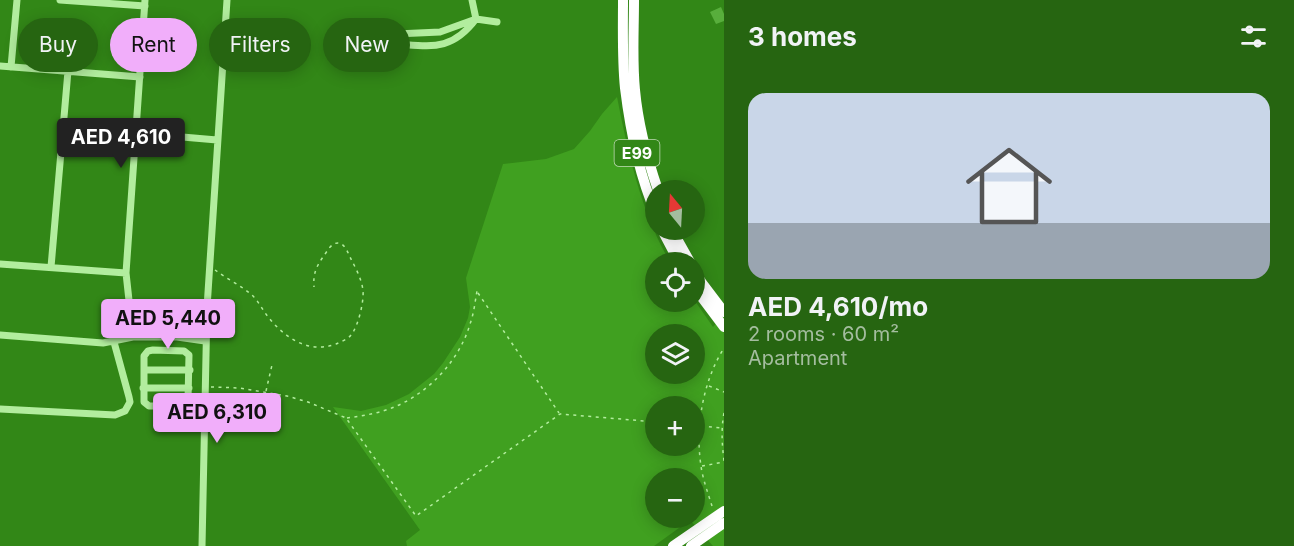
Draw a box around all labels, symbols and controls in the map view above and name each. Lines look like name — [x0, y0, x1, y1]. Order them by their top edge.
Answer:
chip: Buy — [18, 18, 98, 72]
chip: Rent — [110, 18, 197, 72]
chip: Filters — [209, 18, 311, 72]
chip: New — [323, 18, 410, 72]
icon: filters — [1237, 20, 1270, 53]
text: 3 homes — [748, 21, 857, 52]
pin: AED 4,610 — [52, 118, 190, 169]
text: AED 4,610 — [71, 125, 171, 149]
icon: home — [955, 132, 1063, 240]
road number: E99 — [614, 140, 660, 166]
north arrow — [645, 180, 705, 240]
map controls — [645, 180, 705, 528]
button: locate — [645, 252, 705, 312]
text: AED 4,610/mo — [748, 291, 928, 322]
pin: AED 5,440 — [99, 299, 237, 350]
text: AED 5,440 — [115, 306, 221, 330]
text: 2 rooms · 60 m² — [748, 322, 899, 346]
button: layers — [645, 324, 705, 384]
text: Apartment — [748, 346, 847, 370]
pin: AED 6,310 — [148, 393, 286, 444]
button: + — [645, 396, 705, 456]
text: AED 6,310 — [167, 400, 267, 424]
button: − — [645, 468, 705, 528]

